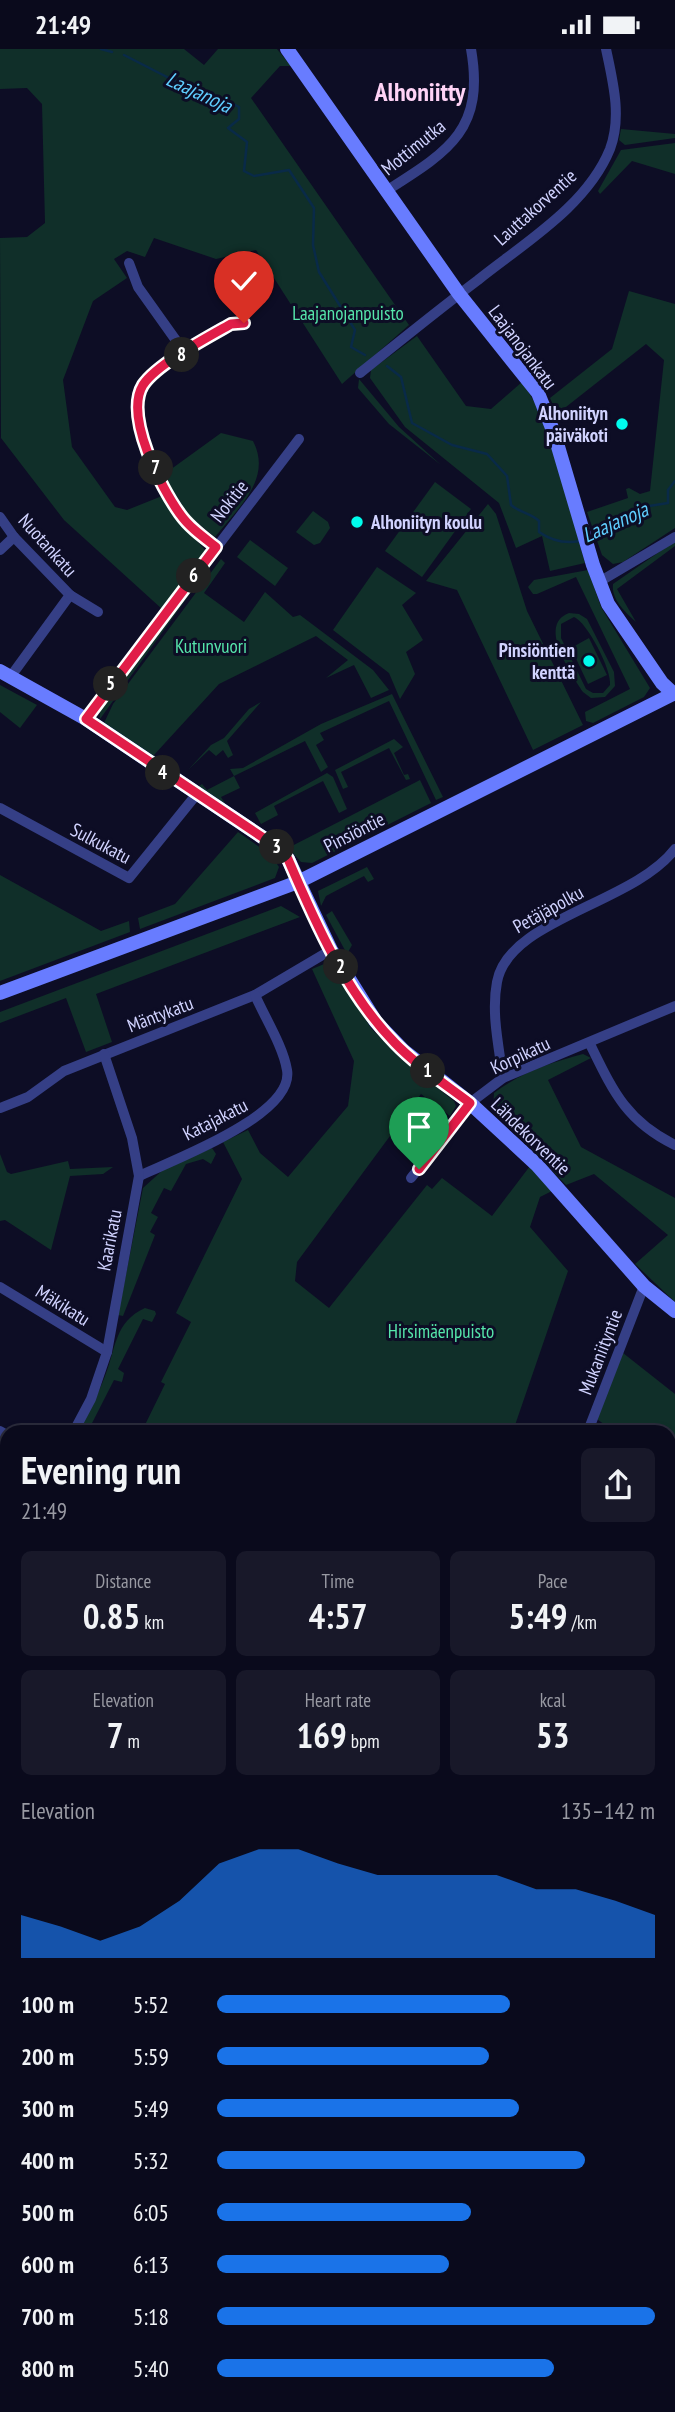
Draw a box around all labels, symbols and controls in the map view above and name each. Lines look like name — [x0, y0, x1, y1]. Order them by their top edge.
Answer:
text: 21:49 — [35, 8, 91, 41]
water label: Laajanoja — [162, 65, 238, 120]
district label: Alhoniitty — [374, 75, 466, 108]
street label: Mottimutka — [376, 114, 450, 180]
street label: Lauttakorventie — [489, 164, 581, 250]
pin — [214, 251, 274, 323]
icon: check — [225, 262, 263, 300]
street label: Laajanojankatu — [483, 300, 563, 394]
park label: Laajanojanpuisto — [292, 301, 404, 325]
pin: 8 — [164, 337, 200, 373]
text: 8 — [177, 342, 186, 366]
place label: Alhoniityn päiväkoti — [538, 401, 608, 447]
marker: Alhoniityn päiväkoti — [614, 416, 630, 432]
pin: 7 — [138, 451, 174, 485]
text: 7 — [151, 455, 160, 479]
street label: Nokitie — [205, 475, 253, 527]
water label: Laajanoja — [578, 495, 654, 548]
street label: Nuotankatu — [14, 509, 82, 581]
place label: Alhoniityn koulu — [370, 510, 482, 534]
marker: Alhoniityn koulu — [349, 514, 365, 530]
pin: 6 — [176, 559, 212, 593]
text: 6 — [189, 563, 198, 587]
park label: Kutunvuori — [175, 634, 247, 658]
place label: Pinsiöntien kenttä — [499, 638, 575, 684]
marker: Pinsiöntien kenttä — [581, 653, 597, 669]
pin: 5 — [94, 667, 128, 701]
text: 5 — [106, 671, 115, 695]
pin: 4 — [146, 755, 180, 791]
text: 4 — [158, 760, 167, 784]
street label: Pinsiöntie — [319, 806, 389, 858]
street label: Sulkukatu — [67, 817, 135, 869]
pin: 3 — [260, 829, 294, 865]
text: 3 — [272, 834, 281, 858]
street label: Petäjäpolku — [509, 880, 587, 938]
pin: 2 — [324, 949, 358, 985]
text: 2 — [336, 954, 345, 978]
street label: Mäntykatu — [124, 990, 196, 1038]
street label: Korpikatu — [486, 1031, 554, 1079]
pin: 1 — [410, 1053, 446, 1089]
text: 1 — [423, 1058, 432, 1082]
street label: Lähdekorventie — [486, 1092, 576, 1180]
street label: Katajakatu — [179, 1093, 251, 1145]
pin — [389, 1097, 449, 1169]
icon: arrive — [400, 1108, 438, 1146]
street label: Kaarikatu — [91, 1207, 127, 1273]
street label: Mäkikatu — [31, 1279, 95, 1331]
street label: Mukaniityntie — [573, 1306, 627, 1398]
park label: Hirsimäenpuisto — [388, 1319, 494, 1343]
text: Evening run — [21, 1445, 181, 1494]
button: share — [581, 1448, 655, 1522]
text: 21:49 — [21, 1496, 67, 1525]
text: Distance — [95, 1569, 151, 1593]
text: Time — [322, 1569, 354, 1593]
text: Pace — [538, 1569, 568, 1593]
text: 0.85 — [83, 1593, 140, 1639]
text: 4:57 — [309, 1593, 367, 1639]
text: 5:49 — [508, 1593, 567, 1639]
text: km — [140, 1610, 164, 1634]
text: /km — [567, 1610, 597, 1634]
text: Elevation — [93, 1688, 154, 1712]
text: Heart rate — [305, 1688, 371, 1712]
text: kcal — [540, 1688, 566, 1712]
text: 7 — [107, 1712, 123, 1758]
text: 169 — [296, 1712, 347, 1758]
text: 53 — [536, 1712, 569, 1758]
text: m — [123, 1729, 140, 1753]
text: bpm — [347, 1729, 380, 1753]
text: Elevation — [21, 1796, 95, 1825]
text: 135–142 m — [561, 1796, 655, 1825]
text: 100 m — [21, 1990, 74, 2019]
text: 5:52 — [133, 1990, 169, 2019]
text: 200 m — [21, 2042, 74, 2071]
text: 5:59 — [133, 2042, 169, 2071]
text: 300 m — [21, 2094, 74, 2123]
text: 5:49 — [133, 2094, 169, 2123]
text: 400 m — [21, 2146, 74, 2175]
text: 5:32 — [133, 2146, 169, 2175]
text: 500 m — [21, 2198, 74, 2227]
text: 6:05 — [133, 2198, 169, 2227]
text: 600 m — [21, 2250, 74, 2279]
text: 6:13 — [133, 2250, 169, 2279]
text: 700 m — [21, 2302, 74, 2331]
text: 5:18 — [133, 2302, 169, 2331]
text: 800 m — [21, 2354, 74, 2383]
text: 5:40 — [133, 2354, 169, 2383]

